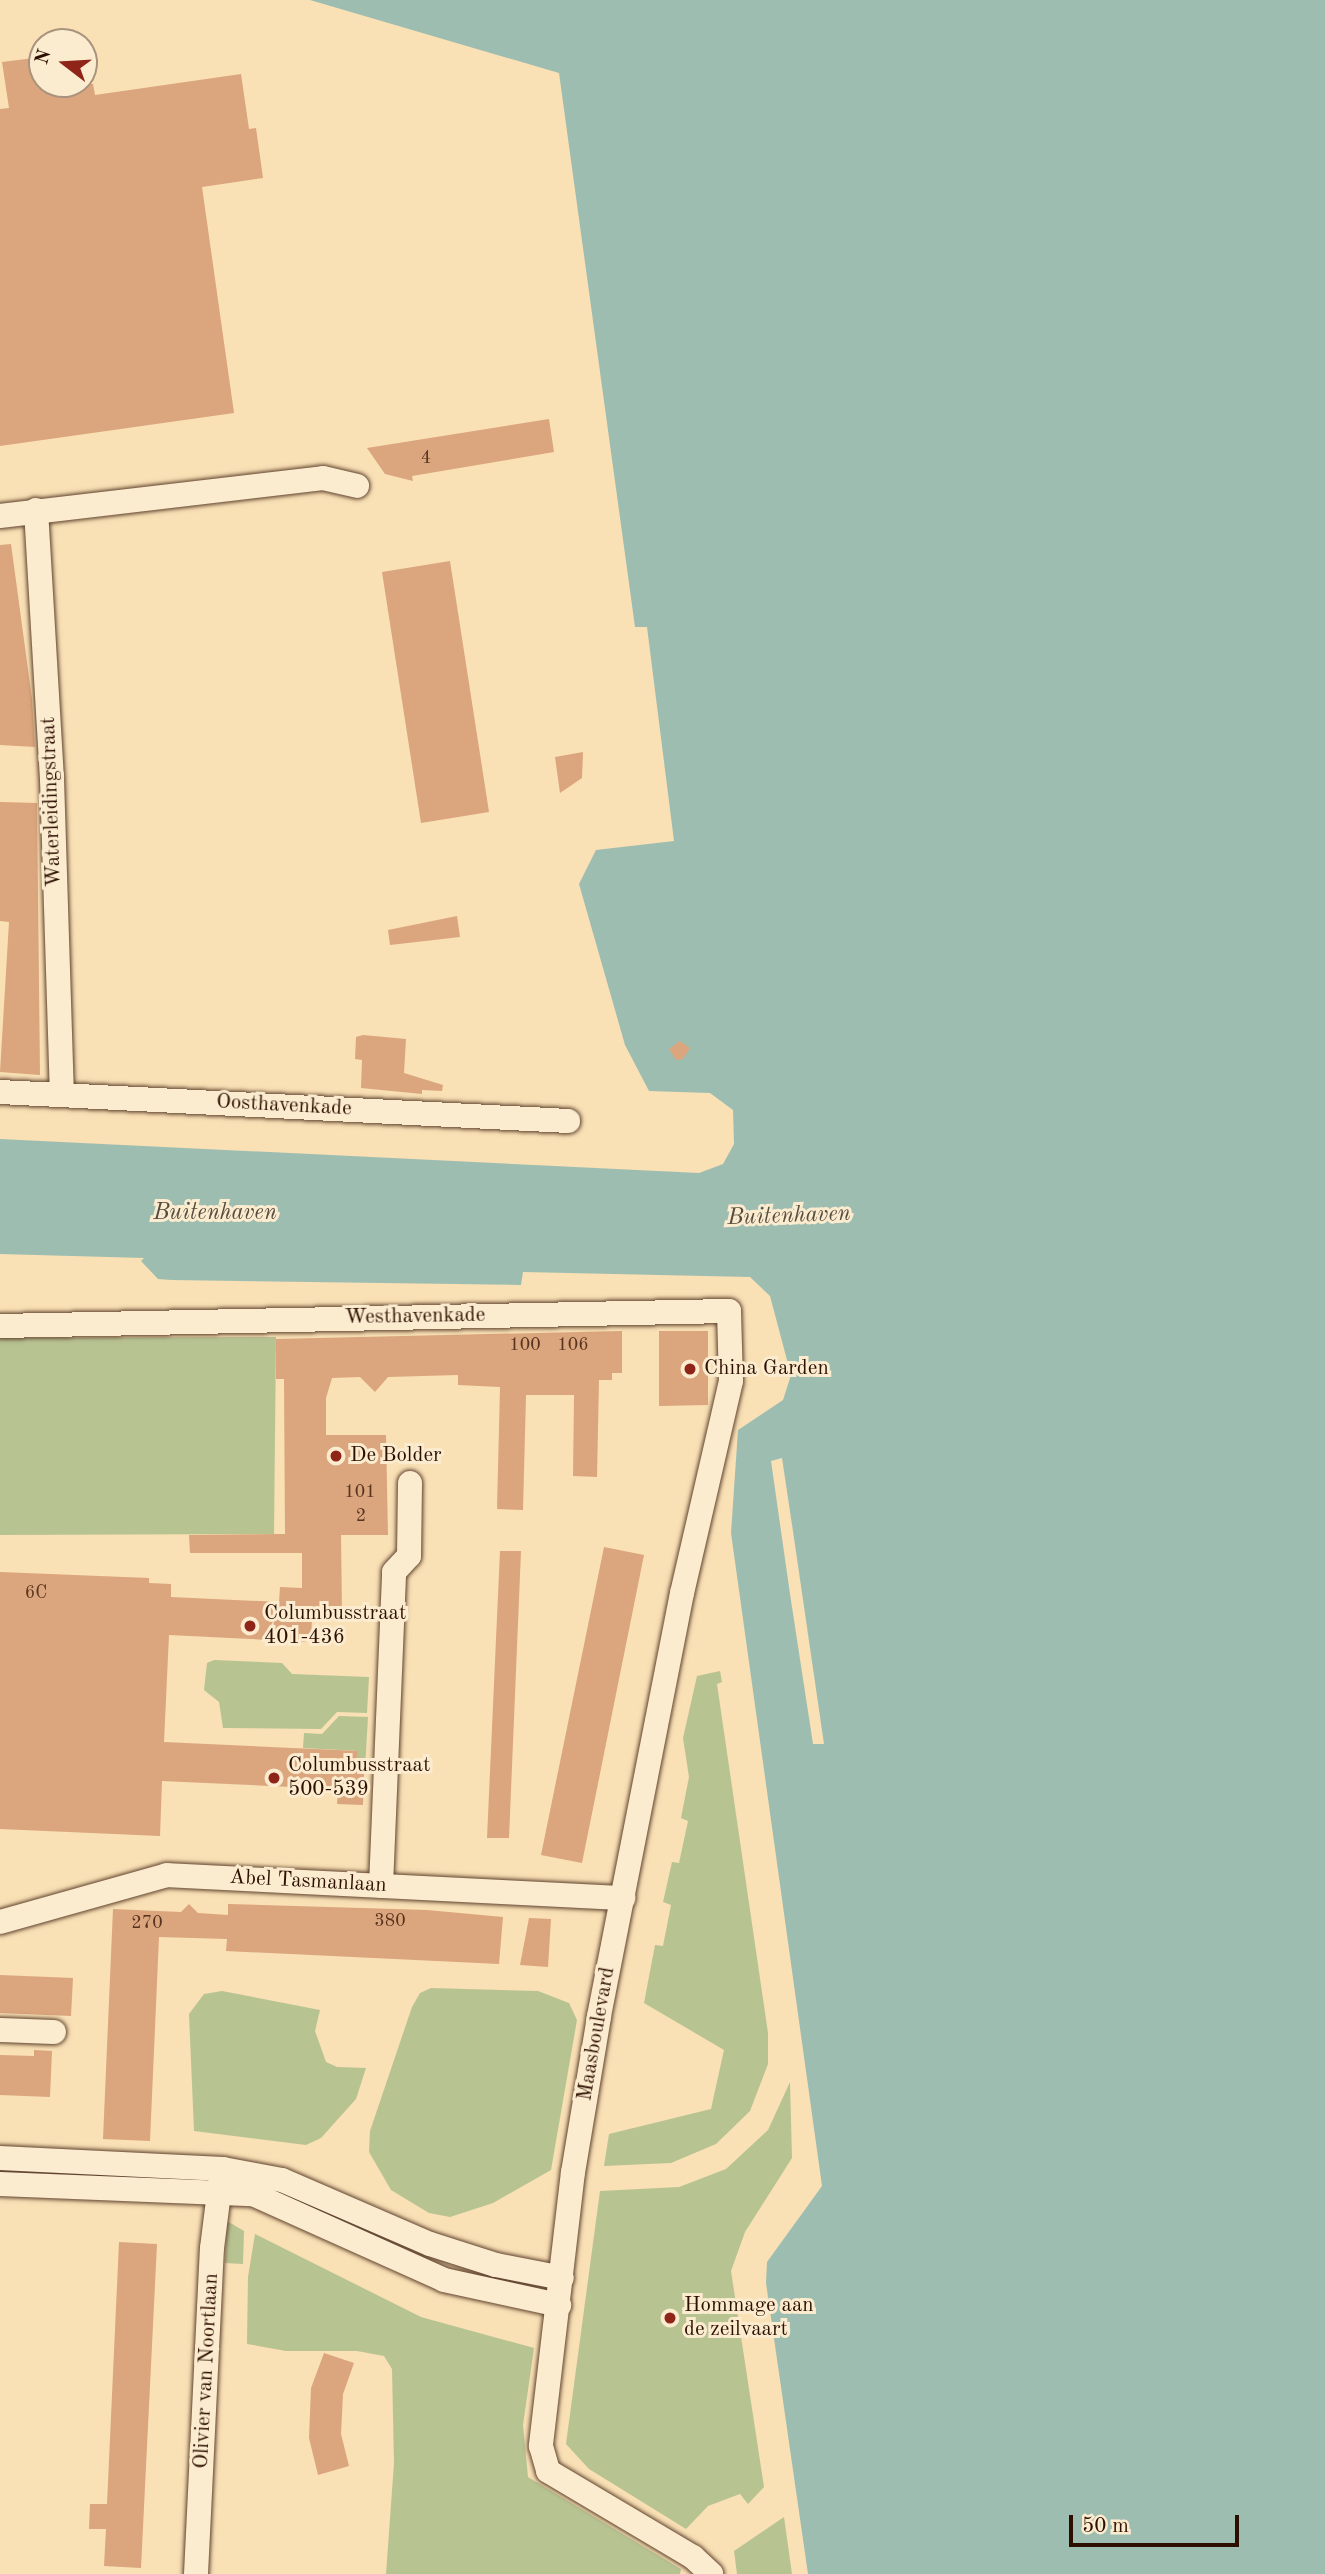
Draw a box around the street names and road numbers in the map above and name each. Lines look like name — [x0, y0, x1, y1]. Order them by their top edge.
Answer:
street label: Waterleidingstraat — [36, 716, 68, 888]
street label: Oosthavenkade — [216, 1090, 352, 1122]
street label: Westhavenkade — [344, 1303, 486, 1331]
street label: Abel Tasmanlaan — [229, 1865, 387, 1899]
street label: Maasboulevard — [573, 1965, 621, 2103]
street label: Olivier van Noortlaan — [189, 2273, 225, 2469]

